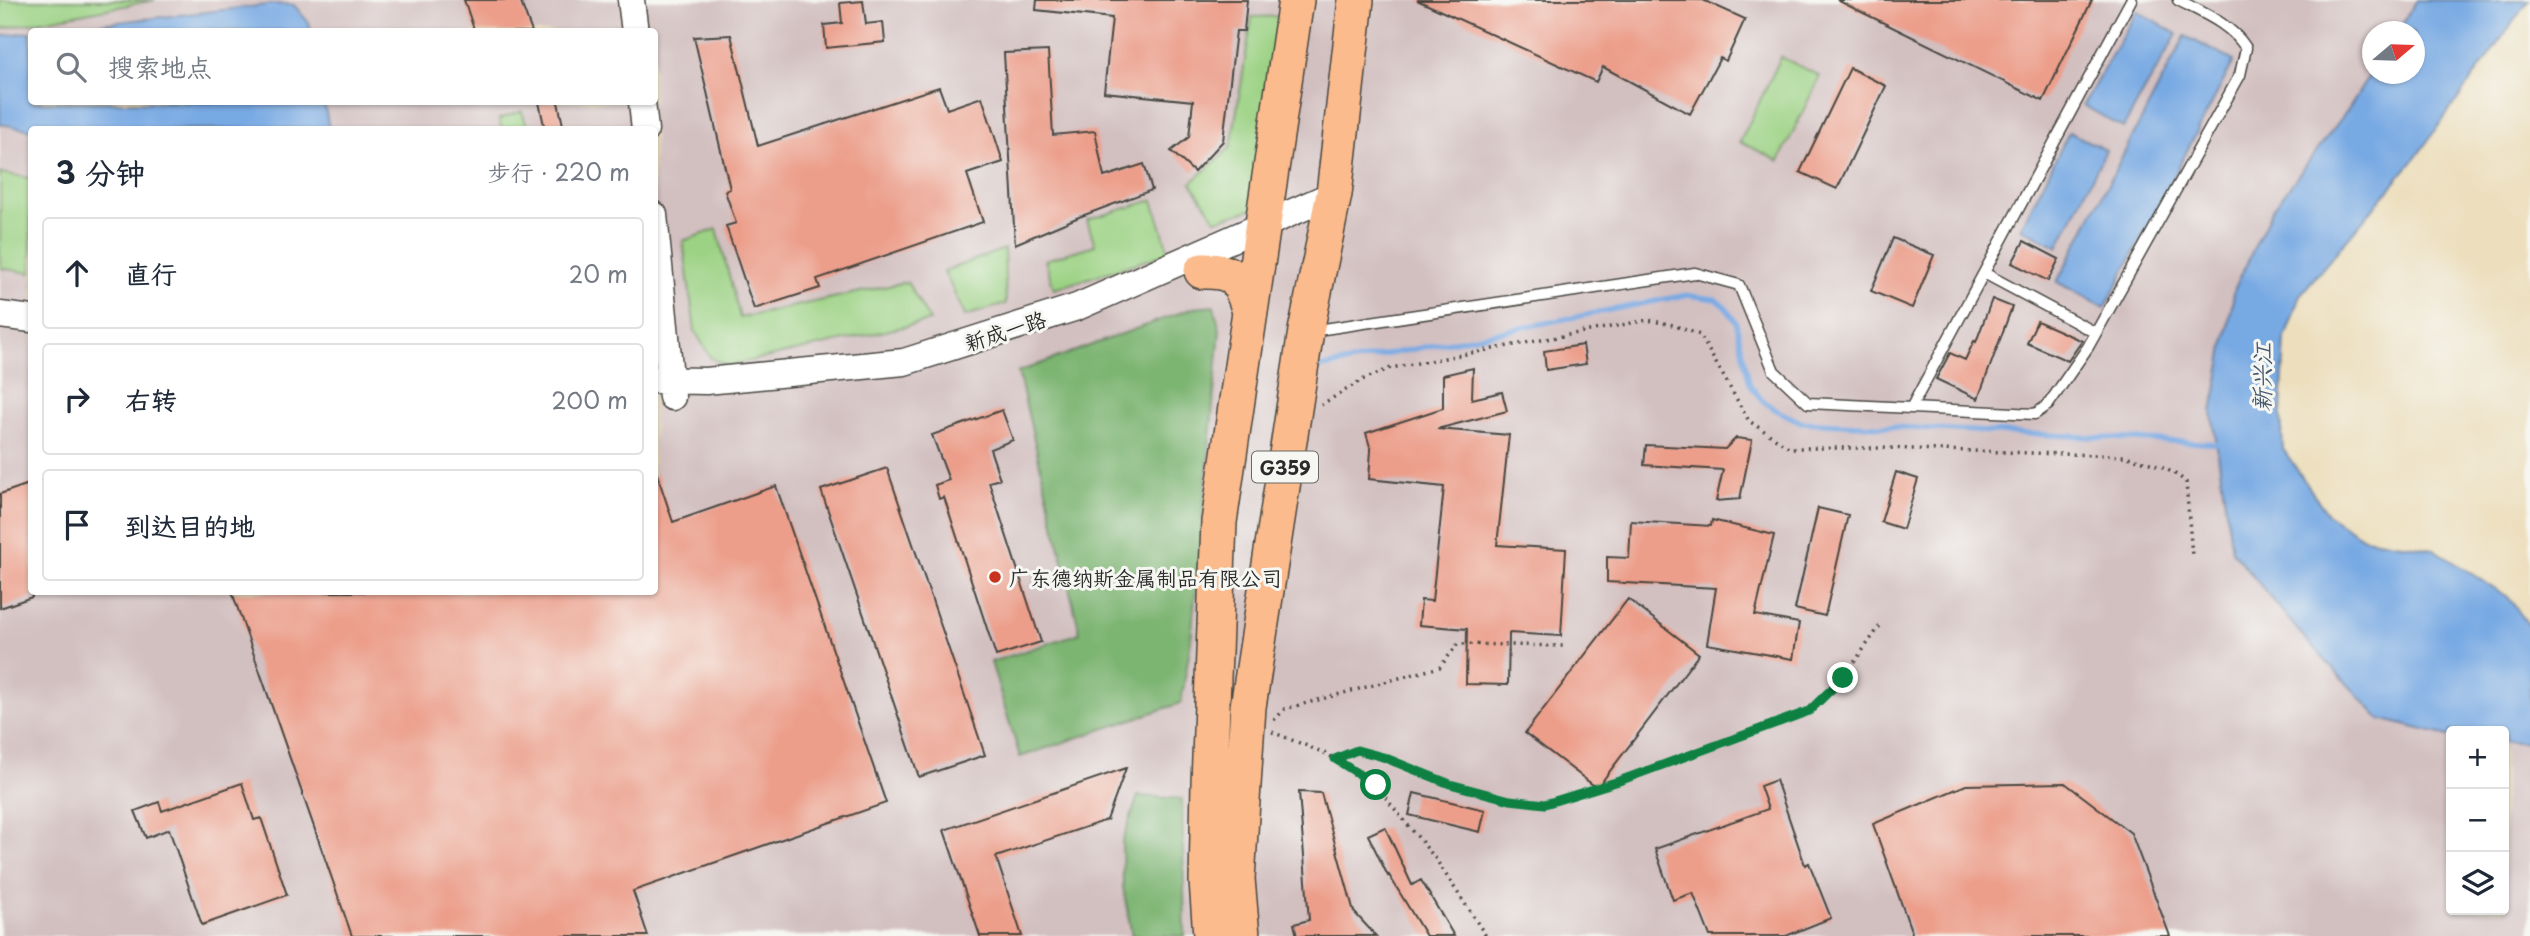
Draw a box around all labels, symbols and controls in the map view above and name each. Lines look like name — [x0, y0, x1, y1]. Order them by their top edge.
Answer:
north arrow — [2362, 21, 2425, 84]
search box — [28, 28, 658, 105]
text: 搜索地点 — [108, 47, 212, 86]
icon: search — [52, 48, 90, 86]
text: 3 分钟 — [56, 149, 145, 194]
text: 步行 · 220 m — [488, 154, 630, 189]
icon: ahead — [58, 254, 96, 292]
text: 直行 — [125, 254, 177, 293]
text: 20 m — [569, 256, 628, 291]
street label: 新成一路 — [960, 302, 1050, 358]
water label: 新兴江 — [2243, 341, 2279, 412]
icon: right — [58, 380, 96, 418]
text: 右转 — [125, 380, 177, 419]
text: 200 m — [551, 382, 628, 417]
road number: G359 — [1252, 452, 1318, 482]
icon: arrive — [58, 506, 96, 544]
text: 到达目的地 — [125, 506, 255, 545]
place label: 广东德纳斯金属制品有限公司 — [1009, 561, 1282, 593]
marker: 广东德纳斯金属制品有限公司 — [987, 569, 1003, 585]
route end — [1827, 662, 1858, 693]
map controls — [2446, 726, 2509, 915]
button: + — [2446, 726, 2509, 789]
route start — [1360, 769, 1391, 800]
button: − — [2446, 789, 2509, 852]
button: layers — [2446, 852, 2509, 915]

